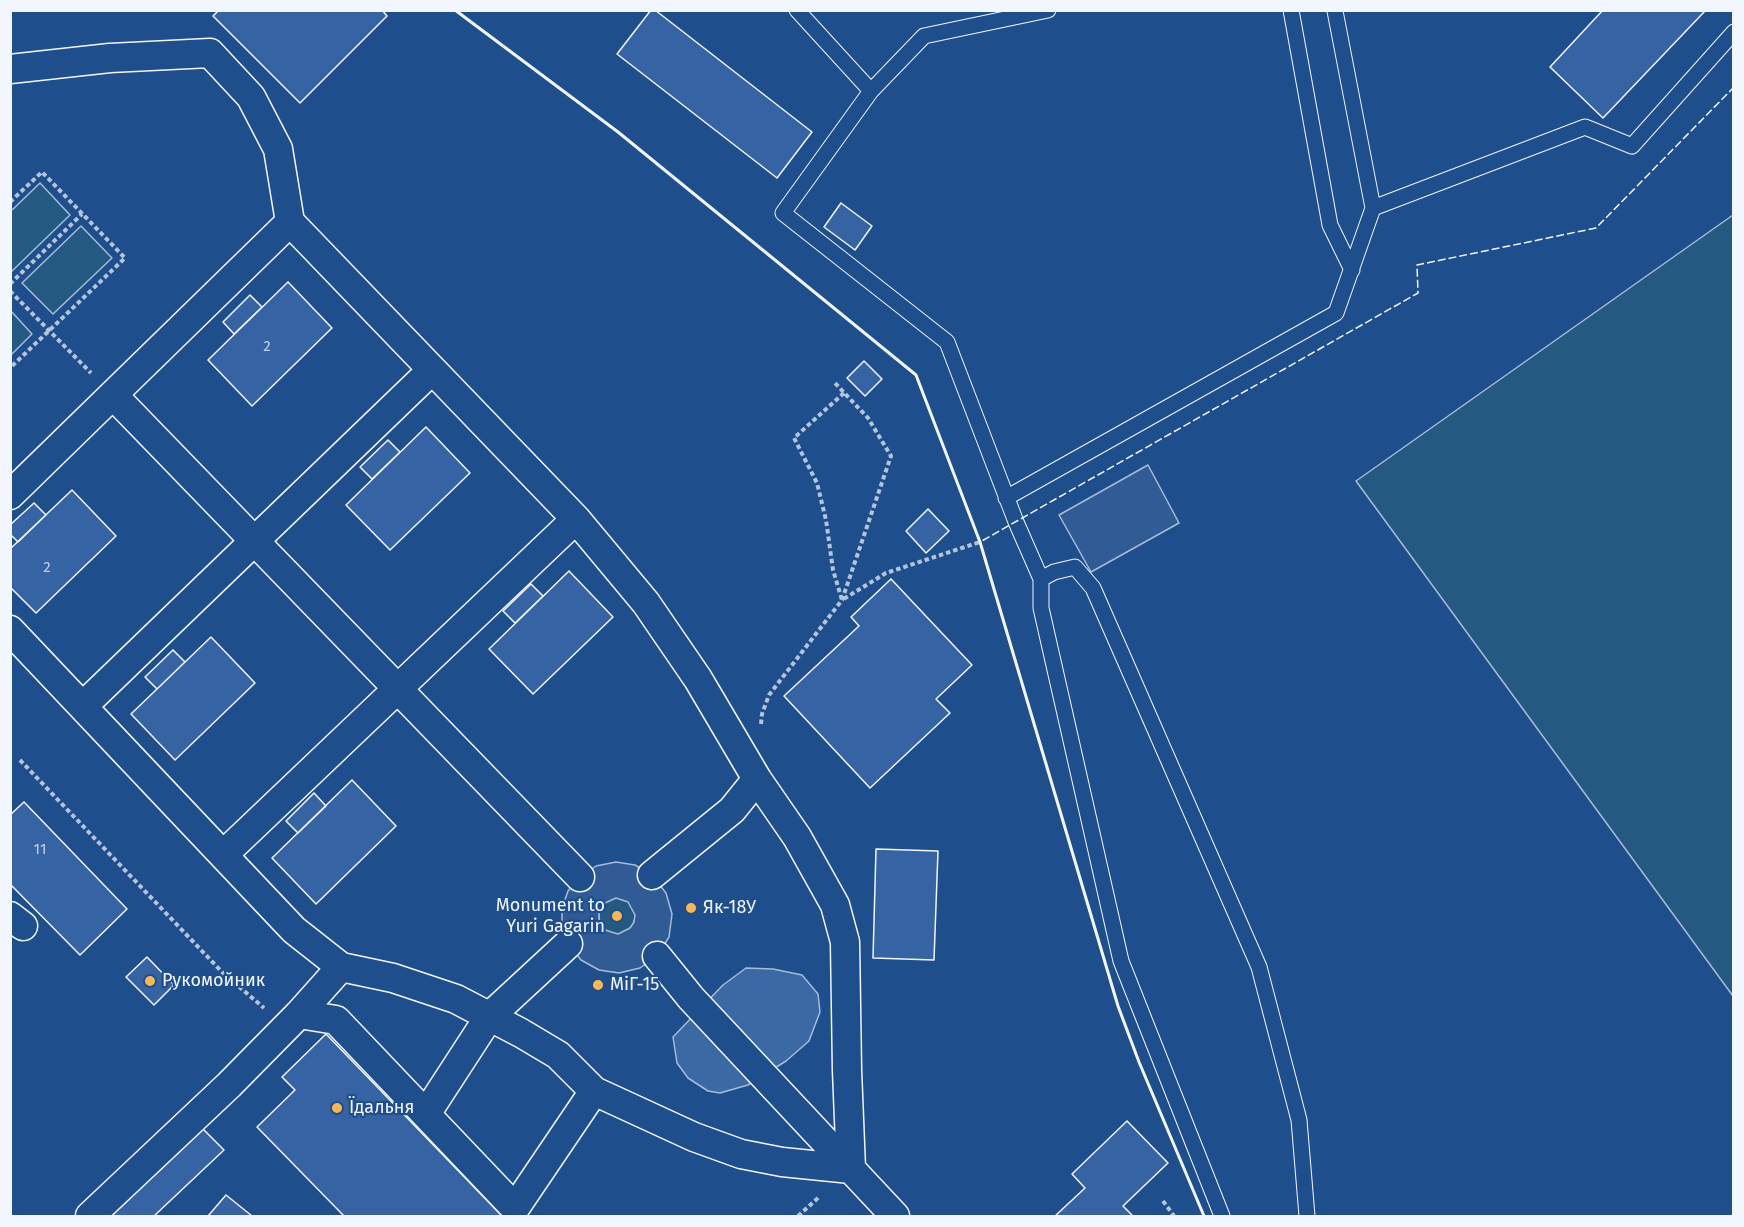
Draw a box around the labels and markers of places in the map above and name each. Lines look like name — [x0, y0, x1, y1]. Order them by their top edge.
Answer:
place label: Monument to Yuri Gagarin — [496, 895, 605, 938]
place label: Як-18У — [703, 897, 756, 919]
marker: Як-18У — [684, 901, 698, 915]
marker: Monument to Yuri Gagarin — [610, 909, 624, 923]
place label: Рукомойник — [162, 970, 265, 992]
marker: Рукомойник — [143, 974, 157, 988]
place label: МіГ-15 — [610, 974, 659, 996]
marker: МіГ-15 — [591, 978, 605, 992]
place label: Їдальня — [349, 1097, 414, 1119]
marker: Їдальня — [330, 1101, 344, 1115]

